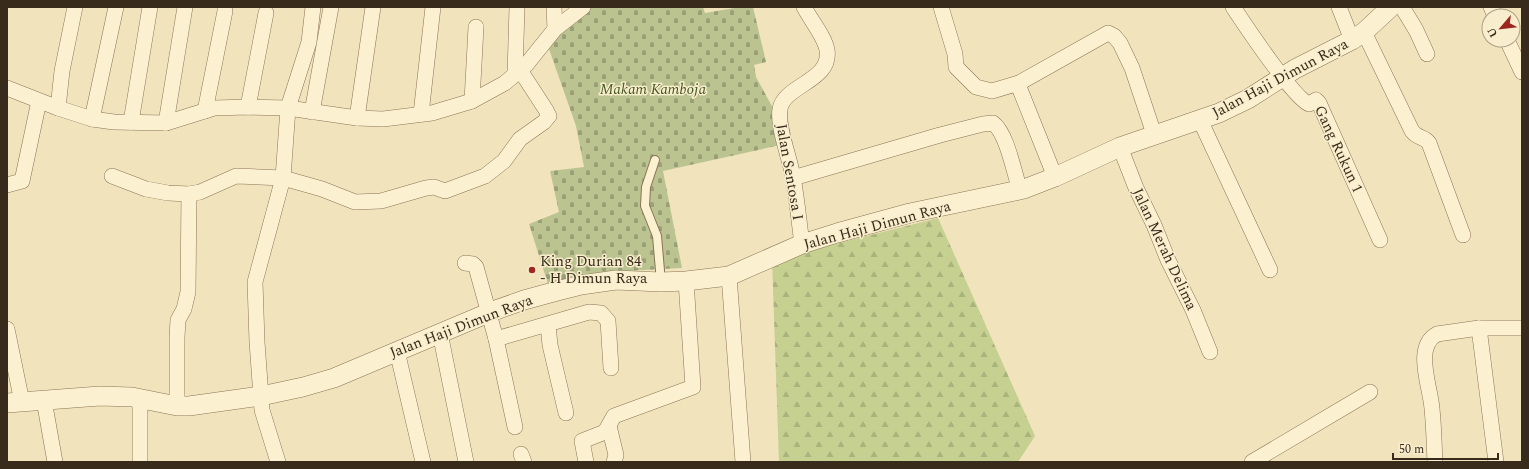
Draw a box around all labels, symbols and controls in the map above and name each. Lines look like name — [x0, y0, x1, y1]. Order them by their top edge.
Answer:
north arrow — [1481, 8, 1521, 48]
text: U — [1483, 24, 1502, 41]
street label: Jalan Haji Dimun Raya — [1208, 32, 1353, 124]
park label: Makam Kamboja — [600, 78, 707, 101]
street label: Gang Rukun 1 — [1308, 102, 1369, 197]
street label: Jalan Sentosa I — [770, 122, 809, 222]
street label: Jalan Merah Delima — [1126, 184, 1203, 315]
street label: Jalan Haji Dimun Raya — [801, 195, 954, 256]
place label: King Durian 84 - H Dimun Raya — [540, 250, 648, 290]
marker: King Durian 84 - H Dimun Raya — [527, 265, 537, 275]
street label: Jalan Haji Dimun Raya — [386, 288, 537, 364]
scale bar — [1393, 435, 1498, 461]
text: 50 m — [1399, 440, 1424, 459]

